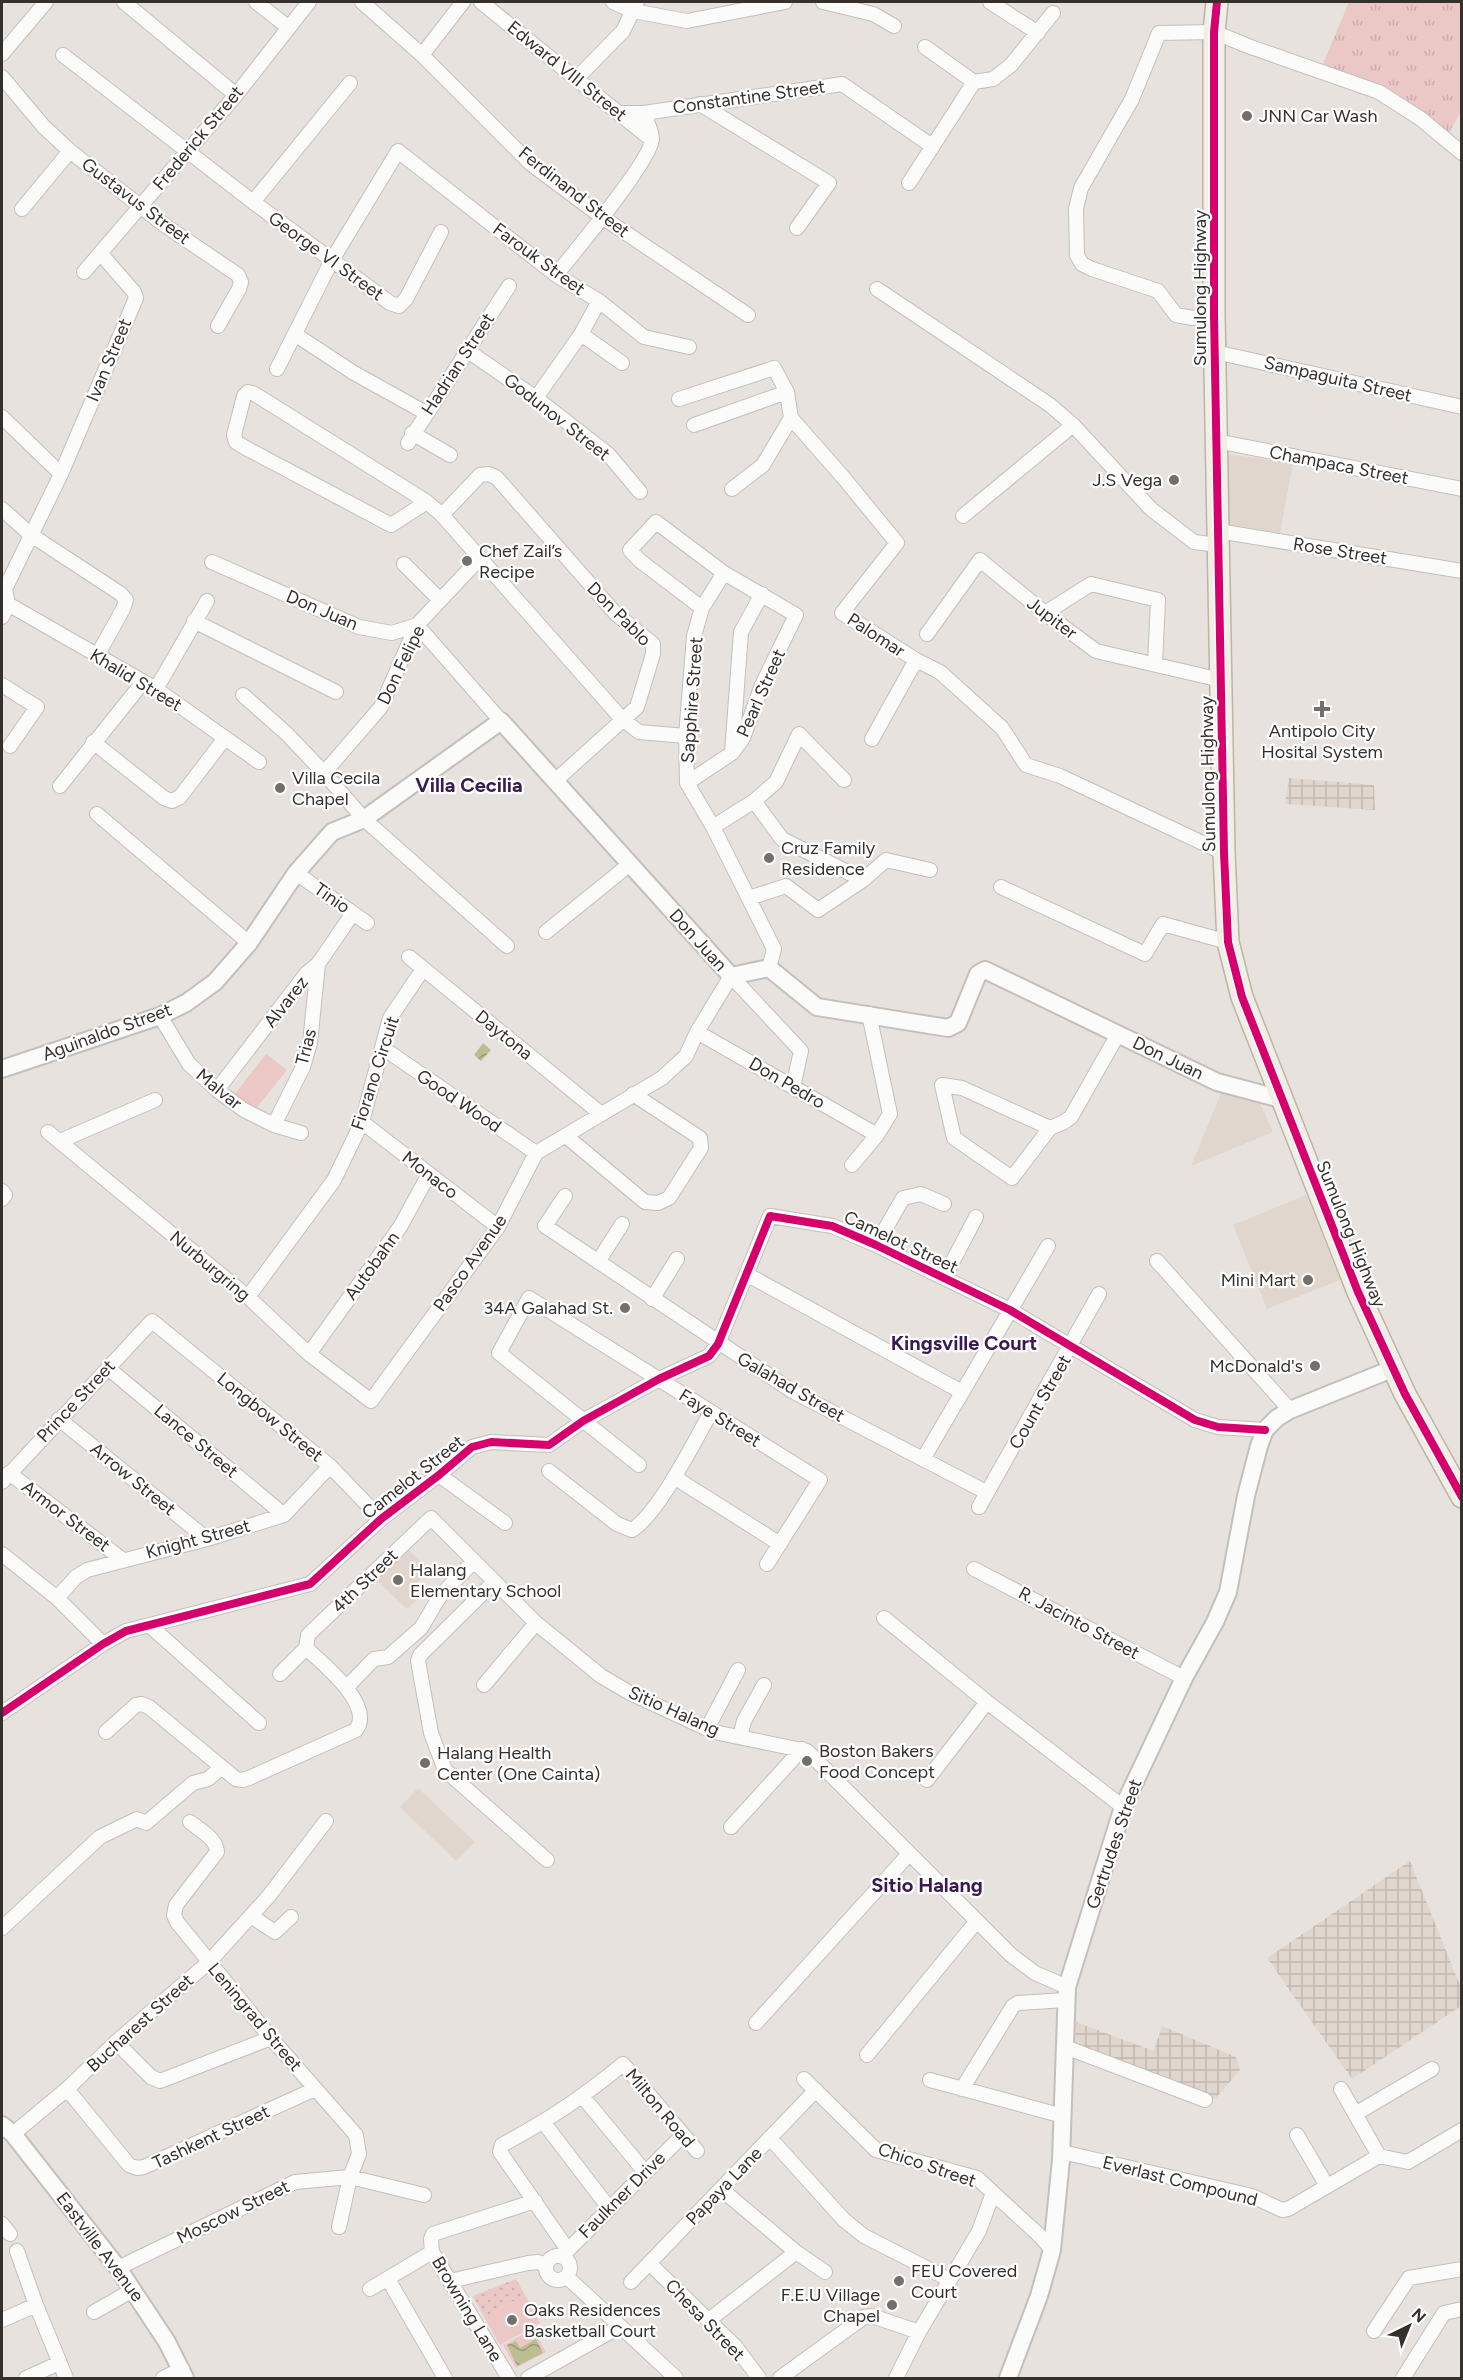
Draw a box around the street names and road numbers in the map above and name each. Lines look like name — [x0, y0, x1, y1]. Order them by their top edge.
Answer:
street label: Edward VIII Street — [503, 16, 631, 126]
street label: Constantine Street — [671, 75, 827, 119]
street label: Frederick Street — [148, 81, 248, 195]
street label: Ferdinand Street — [514, 142, 634, 242]
street label: Gustavus Street — [77, 153, 195, 249]
street label: George VI Street — [264, 207, 388, 305]
street label: Sumulong Highway — [1189, 209, 1211, 366]
street label: Farouk Street — [488, 218, 590, 300]
street label: Hadrian Street — [417, 309, 499, 419]
street label: Ivan Street — [82, 315, 136, 405]
street label: Sampaguita Street — [1262, 351, 1414, 407]
street label: Godunov Street — [499, 369, 615, 466]
street label: Champaca Street — [1268, 441, 1411, 489]
street label: Rose Street — [1291, 533, 1389, 569]
street label: Don Pablo — [582, 577, 656, 651]
street label: Don Juan — [283, 585, 361, 635]
street label: Jupiter — [1023, 592, 1081, 644]
street label: Palomar — [843, 608, 909, 662]
street label: Don Felipe — [372, 622, 430, 708]
street label: Sapphire Street — [677, 636, 707, 764]
street label: Khalid Street — [86, 644, 186, 716]
street label: Pearl Street — [732, 645, 790, 740]
street label: Sumulong Highway — [1196, 695, 1220, 852]
street label: Tinio — [310, 878, 354, 918]
street label: Don Juan — [664, 904, 732, 976]
street label: Alvarez — [259, 972, 313, 1032]
street label: Aguinaldo Street — [39, 998, 175, 1066]
street label: Daytona — [471, 1005, 537, 1065]
street label: Fiorano Circuit — [346, 1013, 404, 1133]
street label: Trias — [291, 1026, 321, 1068]
street label: Don Juan — [1129, 1031, 1207, 1085]
street label: Don Pedro — [745, 1052, 829, 1114]
street label: Malvar — [192, 1064, 246, 1114]
street label: Good Wood — [412, 1065, 506, 1137]
street label: Monaco — [398, 1146, 462, 1204]
street label: Sumulong Highway — [1311, 1157, 1391, 1311]
street label: Camelot Street — [840, 1206, 962, 1278]
street label: Pasco Avenue — [428, 1210, 512, 1316]
street label: Nurburgring — [165, 1226, 255, 1306]
street label: Autobahn — [340, 1227, 404, 1305]
street label: Galahad Street — [733, 1347, 849, 1427]
street label: Count Street — [1004, 1351, 1076, 1453]
street label: Prince Street — [32, 1355, 120, 1447]
street label: Longbow Street — [213, 1368, 328, 1467]
street label: Faye Street — [675, 1384, 765, 1452]
street label: Lance Street — [149, 1399, 243, 1483]
street label: Camelot Street — [358, 1430, 469, 1524]
street label: Arrow Street — [86, 1438, 180, 1520]
street label: Armor Street — [17, 1476, 115, 1556]
street label: Knight Street — [143, 1514, 253, 1564]
street label: 4th Street — [328, 1544, 403, 1618]
street label: R. Jacinto Street — [1015, 1582, 1143, 1664]
street label: Sitio Halang — [625, 1681, 723, 1741]
street label: Gertrudes Street — [1081, 1776, 1147, 1912]
street label: Leningrad Street — [203, 1958, 307, 2076]
street label: Bucharest Street — [82, 1969, 198, 2077]
street label: Milton Road — [621, 2064, 699, 2152]
street label: Tashkent Street — [149, 2100, 273, 2174]
street label: Chico Street — [875, 2138, 979, 2192]
street label: Papaya Lane — [681, 2142, 767, 2230]
street label: Faulkner Drive — [574, 2147, 670, 2243]
street label: Everlast Compound — [1100, 2151, 1260, 2211]
street label: Moscow Street — [173, 2175, 293, 2249]
street label: Eastville Avenue — [52, 2188, 148, 2306]
street label: Browning Lane — [427, 2252, 507, 2366]
street label: Chesa Street — [661, 2274, 750, 2366]

